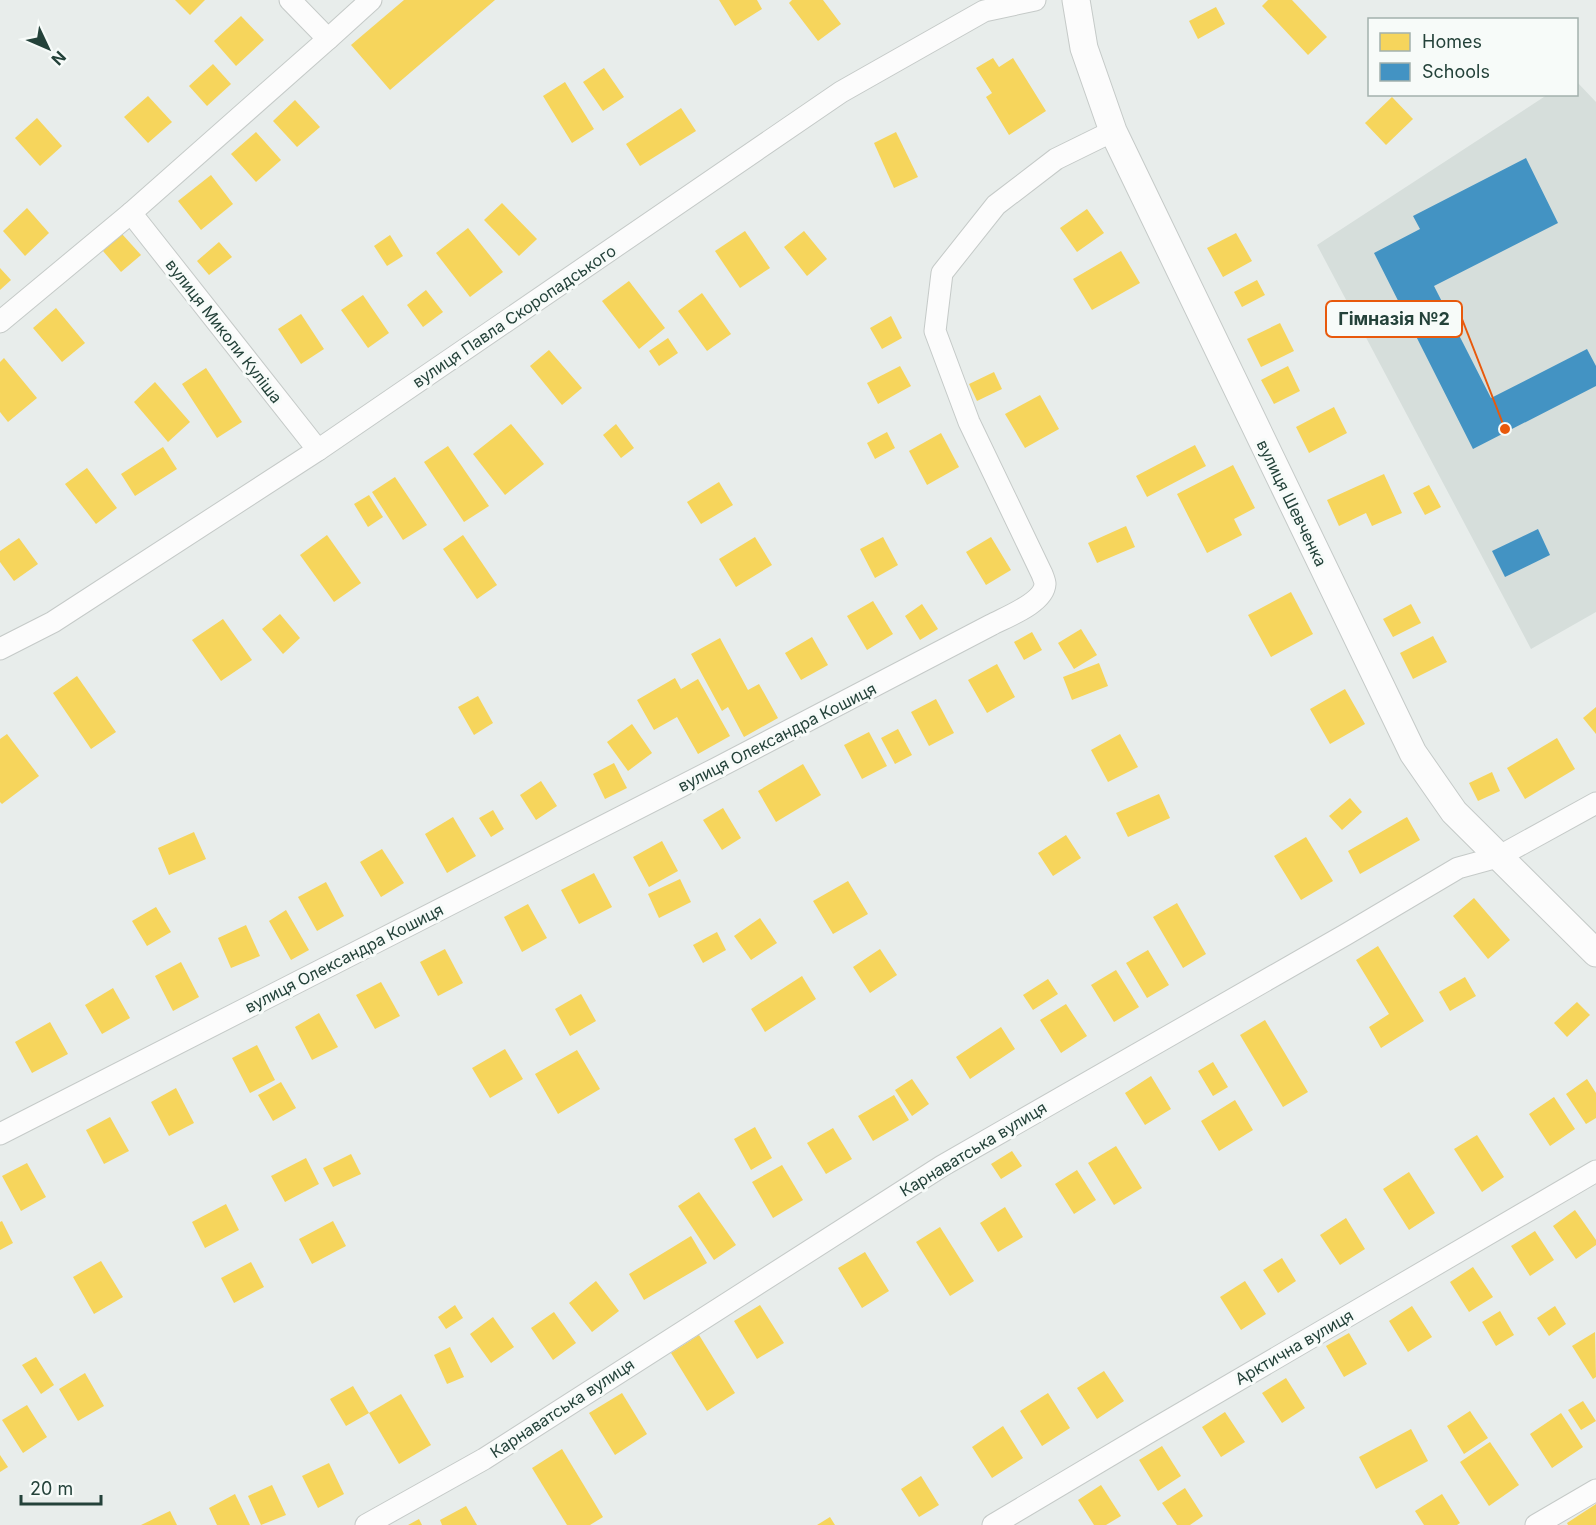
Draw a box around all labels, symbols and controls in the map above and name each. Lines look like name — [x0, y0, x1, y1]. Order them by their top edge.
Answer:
north arrow — [18, 18, 78, 78]
legend — [1368, 18, 1578, 96]
text: Homes — [1422, 31, 1482, 52]
text: N — [47, 47, 70, 70]
text: Schools — [1422, 61, 1490, 82]
street label: вулиця Павла Скоропадського — [408, 240, 620, 392]
street label: вулиця Миколи Куліша — [161, 255, 287, 407]
callout: Гімназія №2 — [1326, 301, 1462, 337]
text: Гімназія №2 — [1338, 308, 1450, 329]
street label: вулиця Шевченка — [1253, 436, 1331, 570]
street label: вулиця Олександра Кошиця — [674, 678, 880, 796]
street label: вулиця Олександра Кошиця — [241, 899, 447, 1017]
street label: Карнаватська вулиця — [896, 1097, 1050, 1201]
street label: Арктична вулиця — [1231, 1305, 1357, 1389]
street label: Карнаватська вулиця — [486, 1354, 638, 1462]
scale bar — [21, 1468, 100, 1506]
text: 20 m — [30, 1478, 73, 1499]

